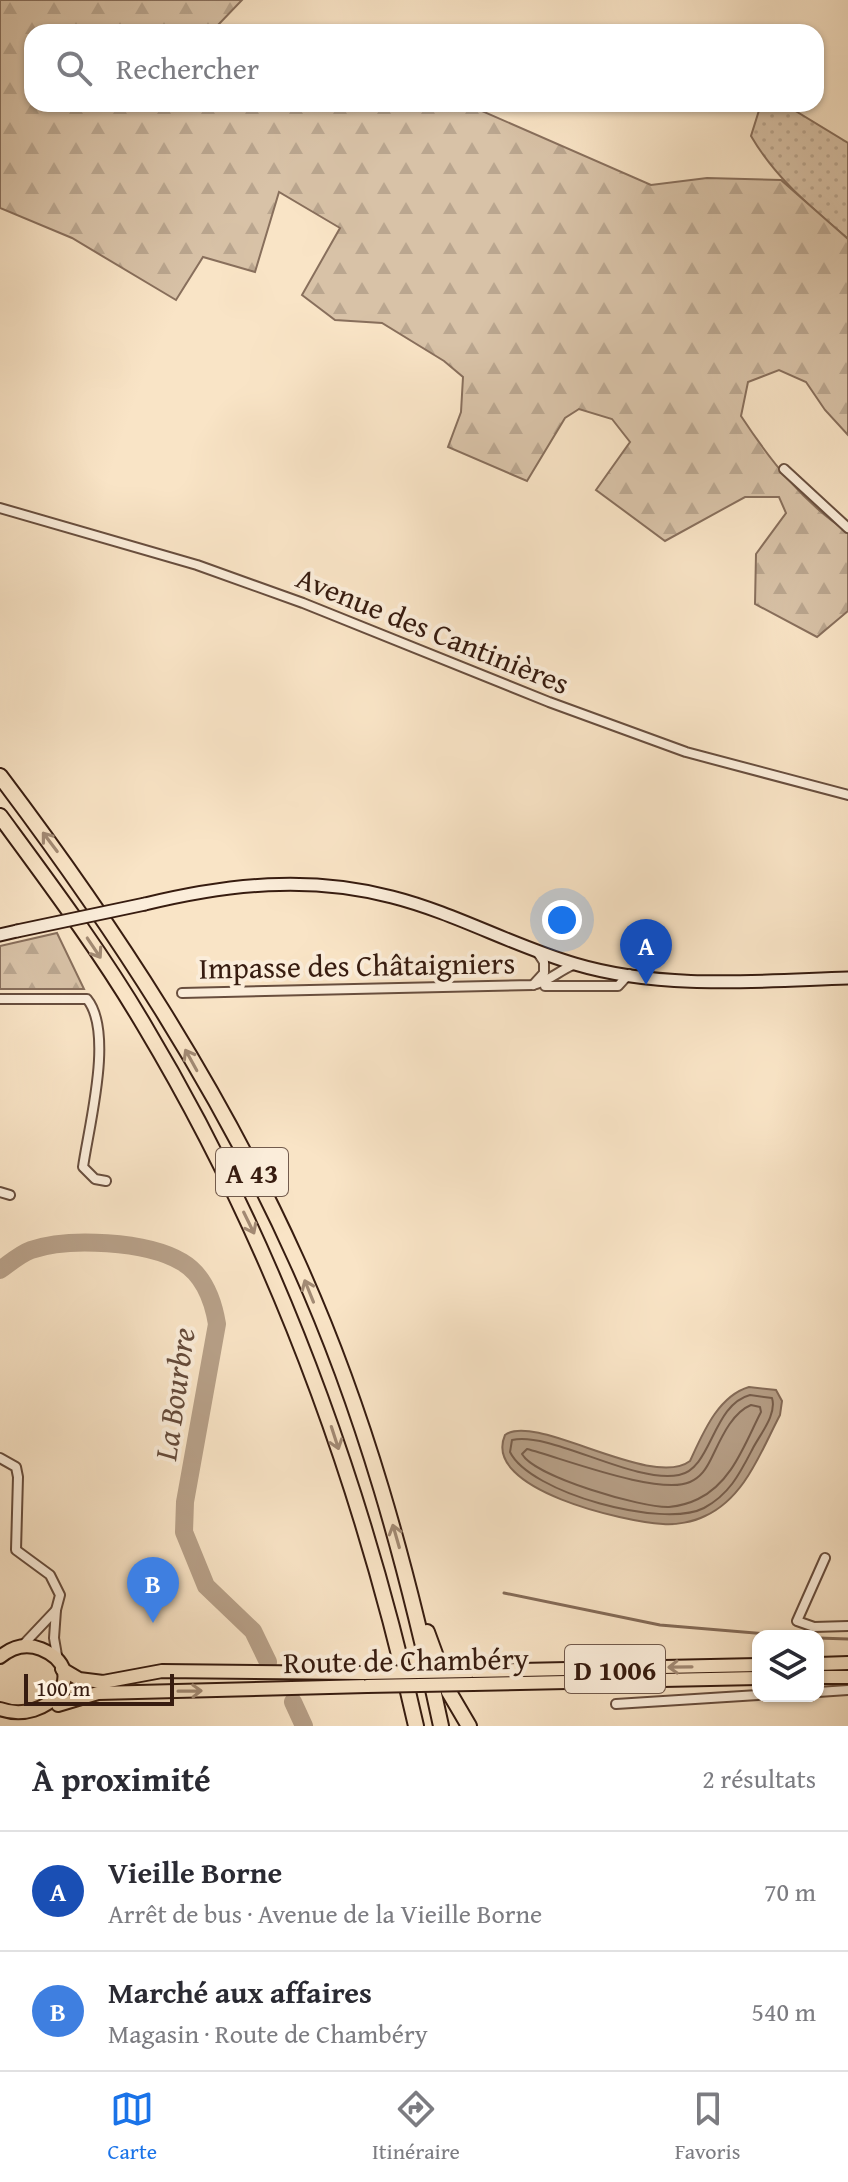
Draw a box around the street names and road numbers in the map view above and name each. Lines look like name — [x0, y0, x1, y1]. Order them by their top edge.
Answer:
street label: Avenue des Cantinières — [290, 555, 576, 705]
street label: Impasse des Châtaigniers — [198, 940, 516, 990]
road number: A 43 — [216, 1148, 288, 1196]
street label: Route de Chambéry — [283, 1636, 529, 1684]
road number: D 1006 — [565, 1645, 665, 1693]

